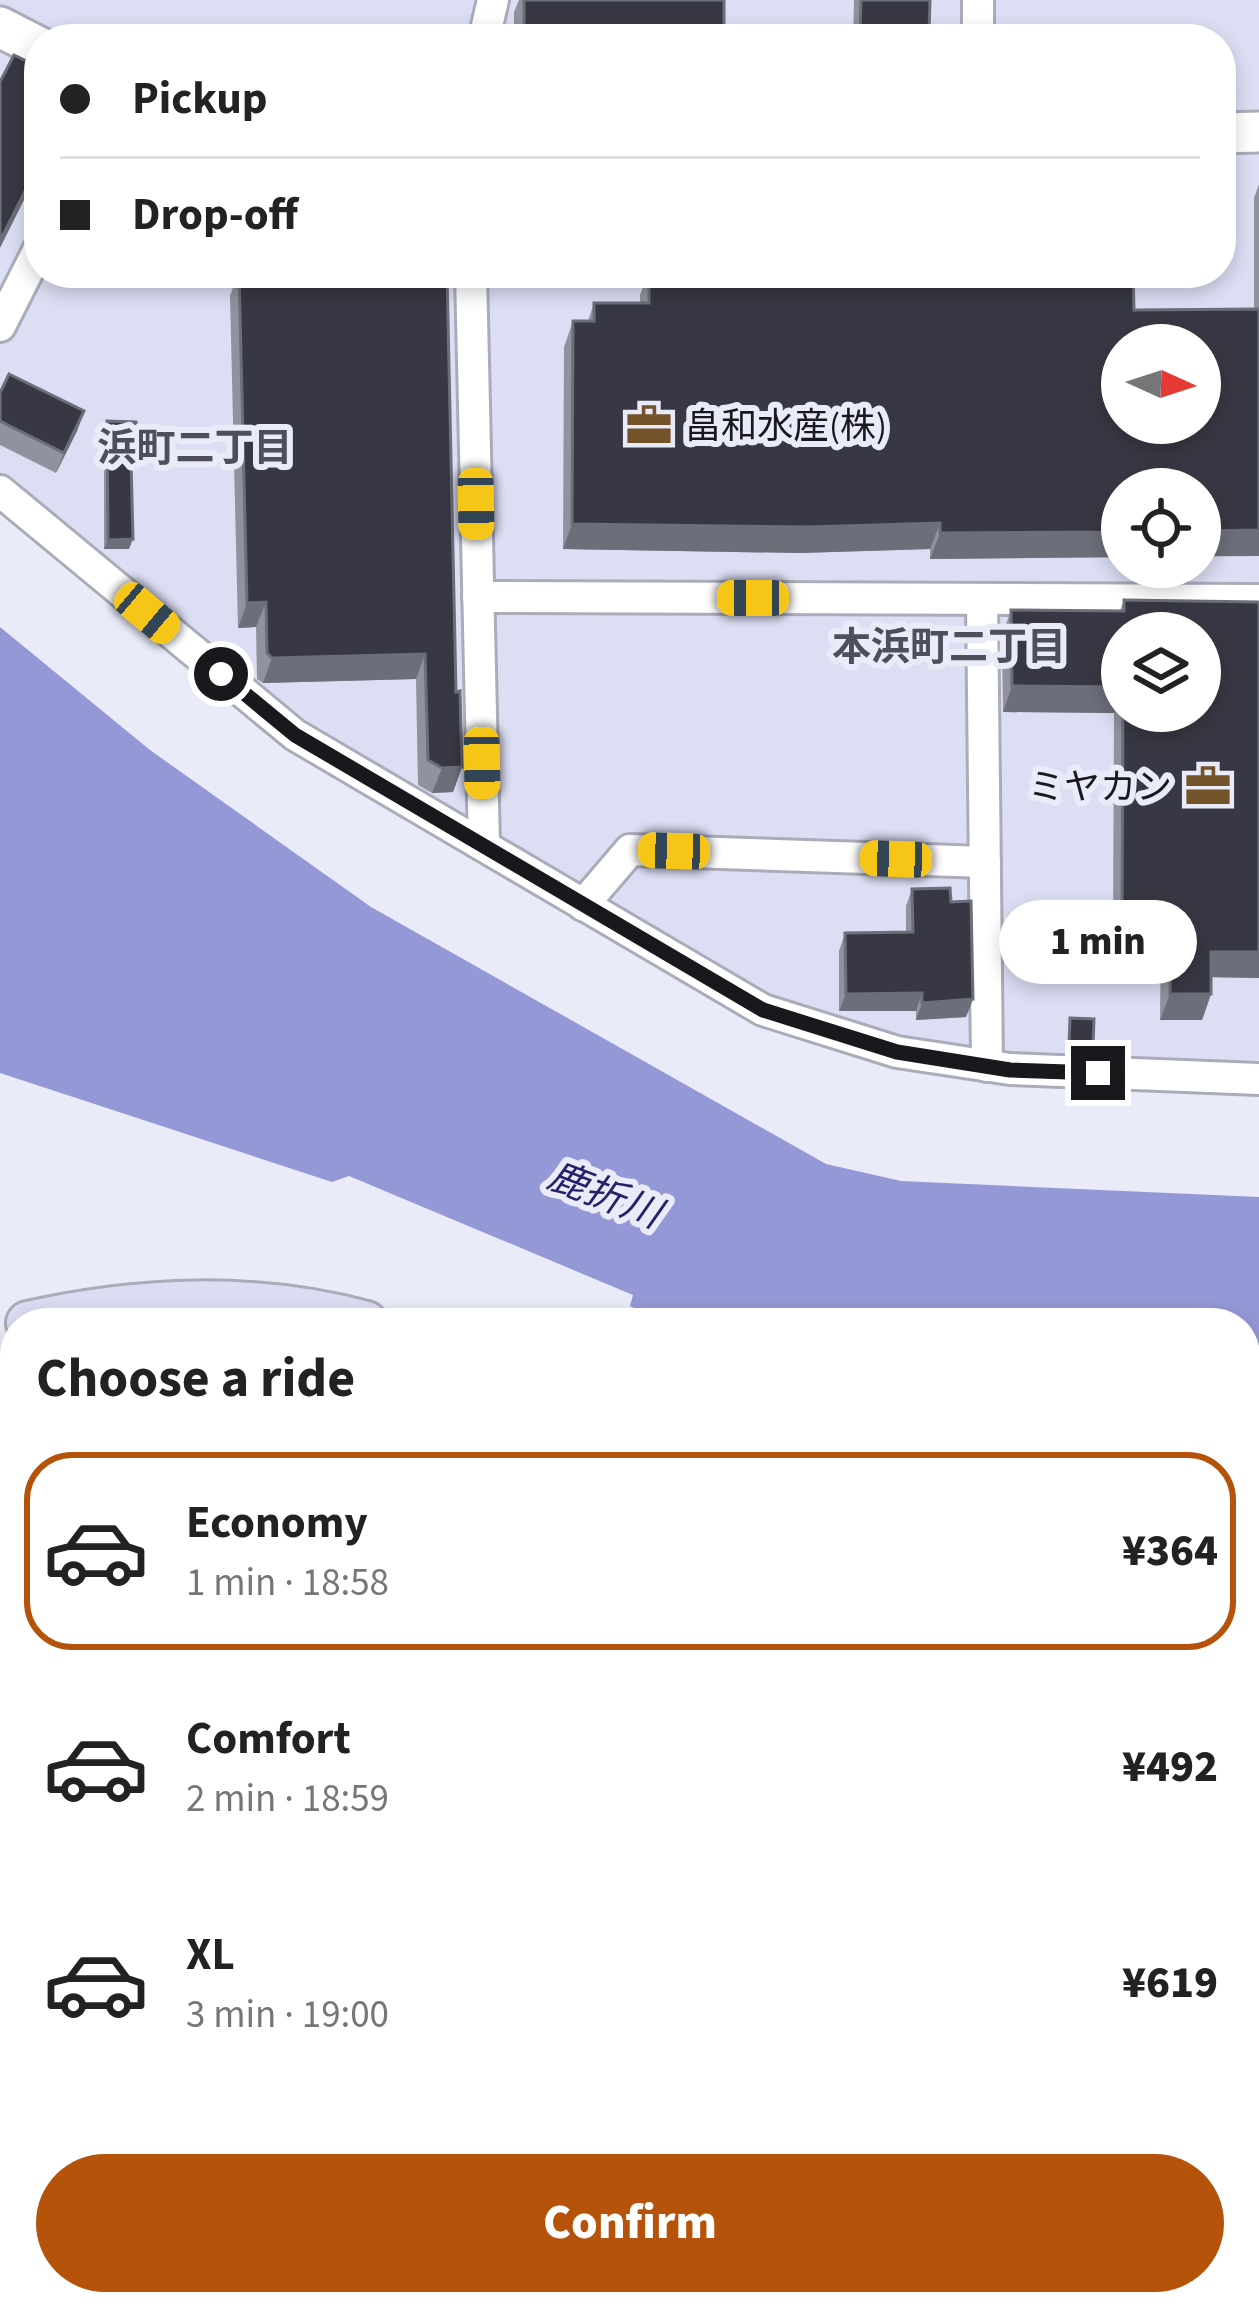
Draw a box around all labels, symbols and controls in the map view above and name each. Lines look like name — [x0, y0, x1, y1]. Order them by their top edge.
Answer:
text: Pickup — [132, 67, 268, 131]
text: Drop-off — [132, 183, 298, 247]
north arrow — [1101, 324, 1221, 444]
map controls — [1101, 324, 1221, 732]
office icon: 畠和水産(株) — [624, 400, 674, 450]
place label: 畠和水産(株) — [685, 401, 887, 452]
district label: 浜町二丁目 — [97, 421, 293, 477]
car — [457, 468, 495, 540]
button: locate — [1101, 468, 1221, 588]
car — [108, 576, 186, 650]
car — [717, 580, 789, 616]
button: layers — [1101, 612, 1221, 732]
district label: 本浜町二丁目 — [832, 620, 1066, 676]
route start — [194, 647, 248, 701]
car — [463, 727, 501, 799]
office icon: ミヤカン — [1183, 761, 1233, 811]
place label: ミヤカン — [1028, 762, 1172, 813]
car — [637, 832, 711, 870]
car — [859, 840, 933, 878]
callout: 1 min — [999, 899, 1197, 983]
text: 1 min — [1050, 914, 1146, 970]
route end — [1071, 1046, 1125, 1100]
water label: 鹿折川 — [540, 1149, 673, 1244]
text: Choose a ride — [36, 1341, 355, 1418]
text: Economy — [186, 1491, 368, 1555]
icon: car — [42, 1497, 150, 1605]
text: ¥364 — [1122, 1519, 1218, 1583]
text: 1 min · 18:58 — [186, 1555, 389, 1611]
text: Comfort — [186, 1707, 351, 1771]
icon: car — [42, 1713, 150, 1821]
text: ¥492 — [1122, 1735, 1218, 1799]
text: 2 min · 18:59 — [186, 1771, 389, 1827]
text: XL — [186, 1923, 235, 1987]
icon: car — [42, 1929, 150, 2037]
text: ¥619 — [1122, 1951, 1218, 2015]
text: 3 min · 19:00 — [186, 1987, 389, 2043]
button: Confirm — [36, 2154, 1224, 2292]

